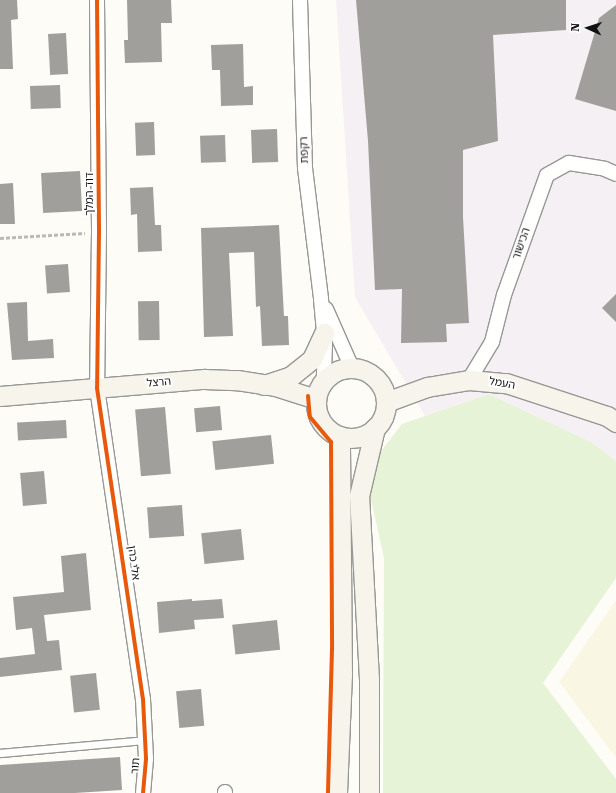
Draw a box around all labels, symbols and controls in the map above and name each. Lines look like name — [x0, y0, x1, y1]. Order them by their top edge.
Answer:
north arrow — [568, 8, 608, 48]
text: N — [569, 23, 582, 32]
street label: רקפת — [298, 136, 312, 164]
street label: דוד המלך — [83, 172, 97, 216]
street label: הכישור — [510, 226, 534, 262]
street label: הרצל — [146, 375, 172, 391]
street label: העמל — [488, 375, 516, 393]
street label: אלי כהן — [124, 545, 142, 581]
street label: תור — [129, 757, 143, 775]

